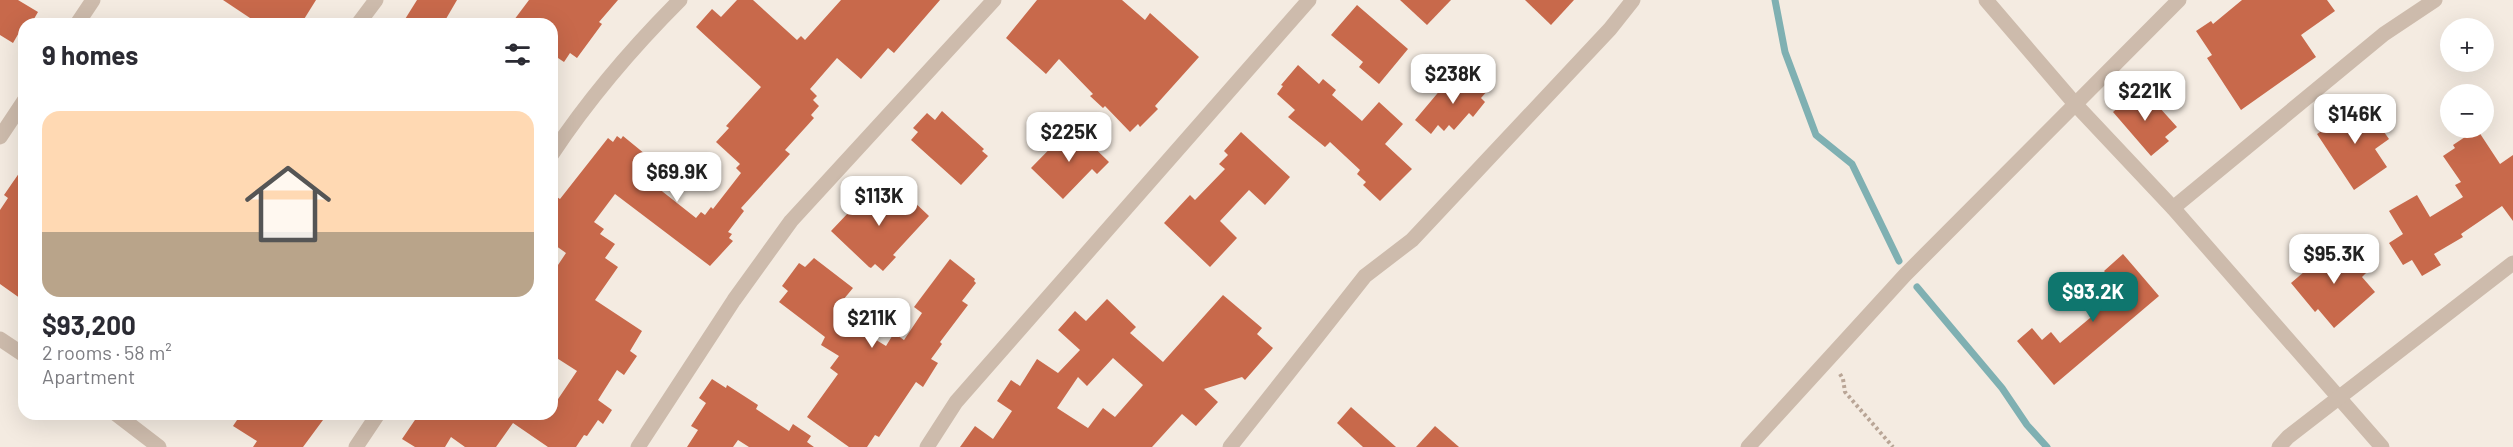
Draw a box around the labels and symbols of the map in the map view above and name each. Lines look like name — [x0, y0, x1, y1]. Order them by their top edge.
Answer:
pin: $238K — [1411, 54, 1495, 105]
pin: $221K — [2103, 71, 2187, 122]
pin: $146K — [2313, 94, 2397, 145]
pin: $225K — [1027, 112, 1111, 163]
pin: $69.9K — [628, 152, 726, 203]
pin: $113K — [837, 176, 921, 227]
pin: $95.3K — [2285, 234, 2383, 285]
pin: $93.2K — [2044, 272, 2142, 323]
pin: $211K — [830, 298, 914, 349]

